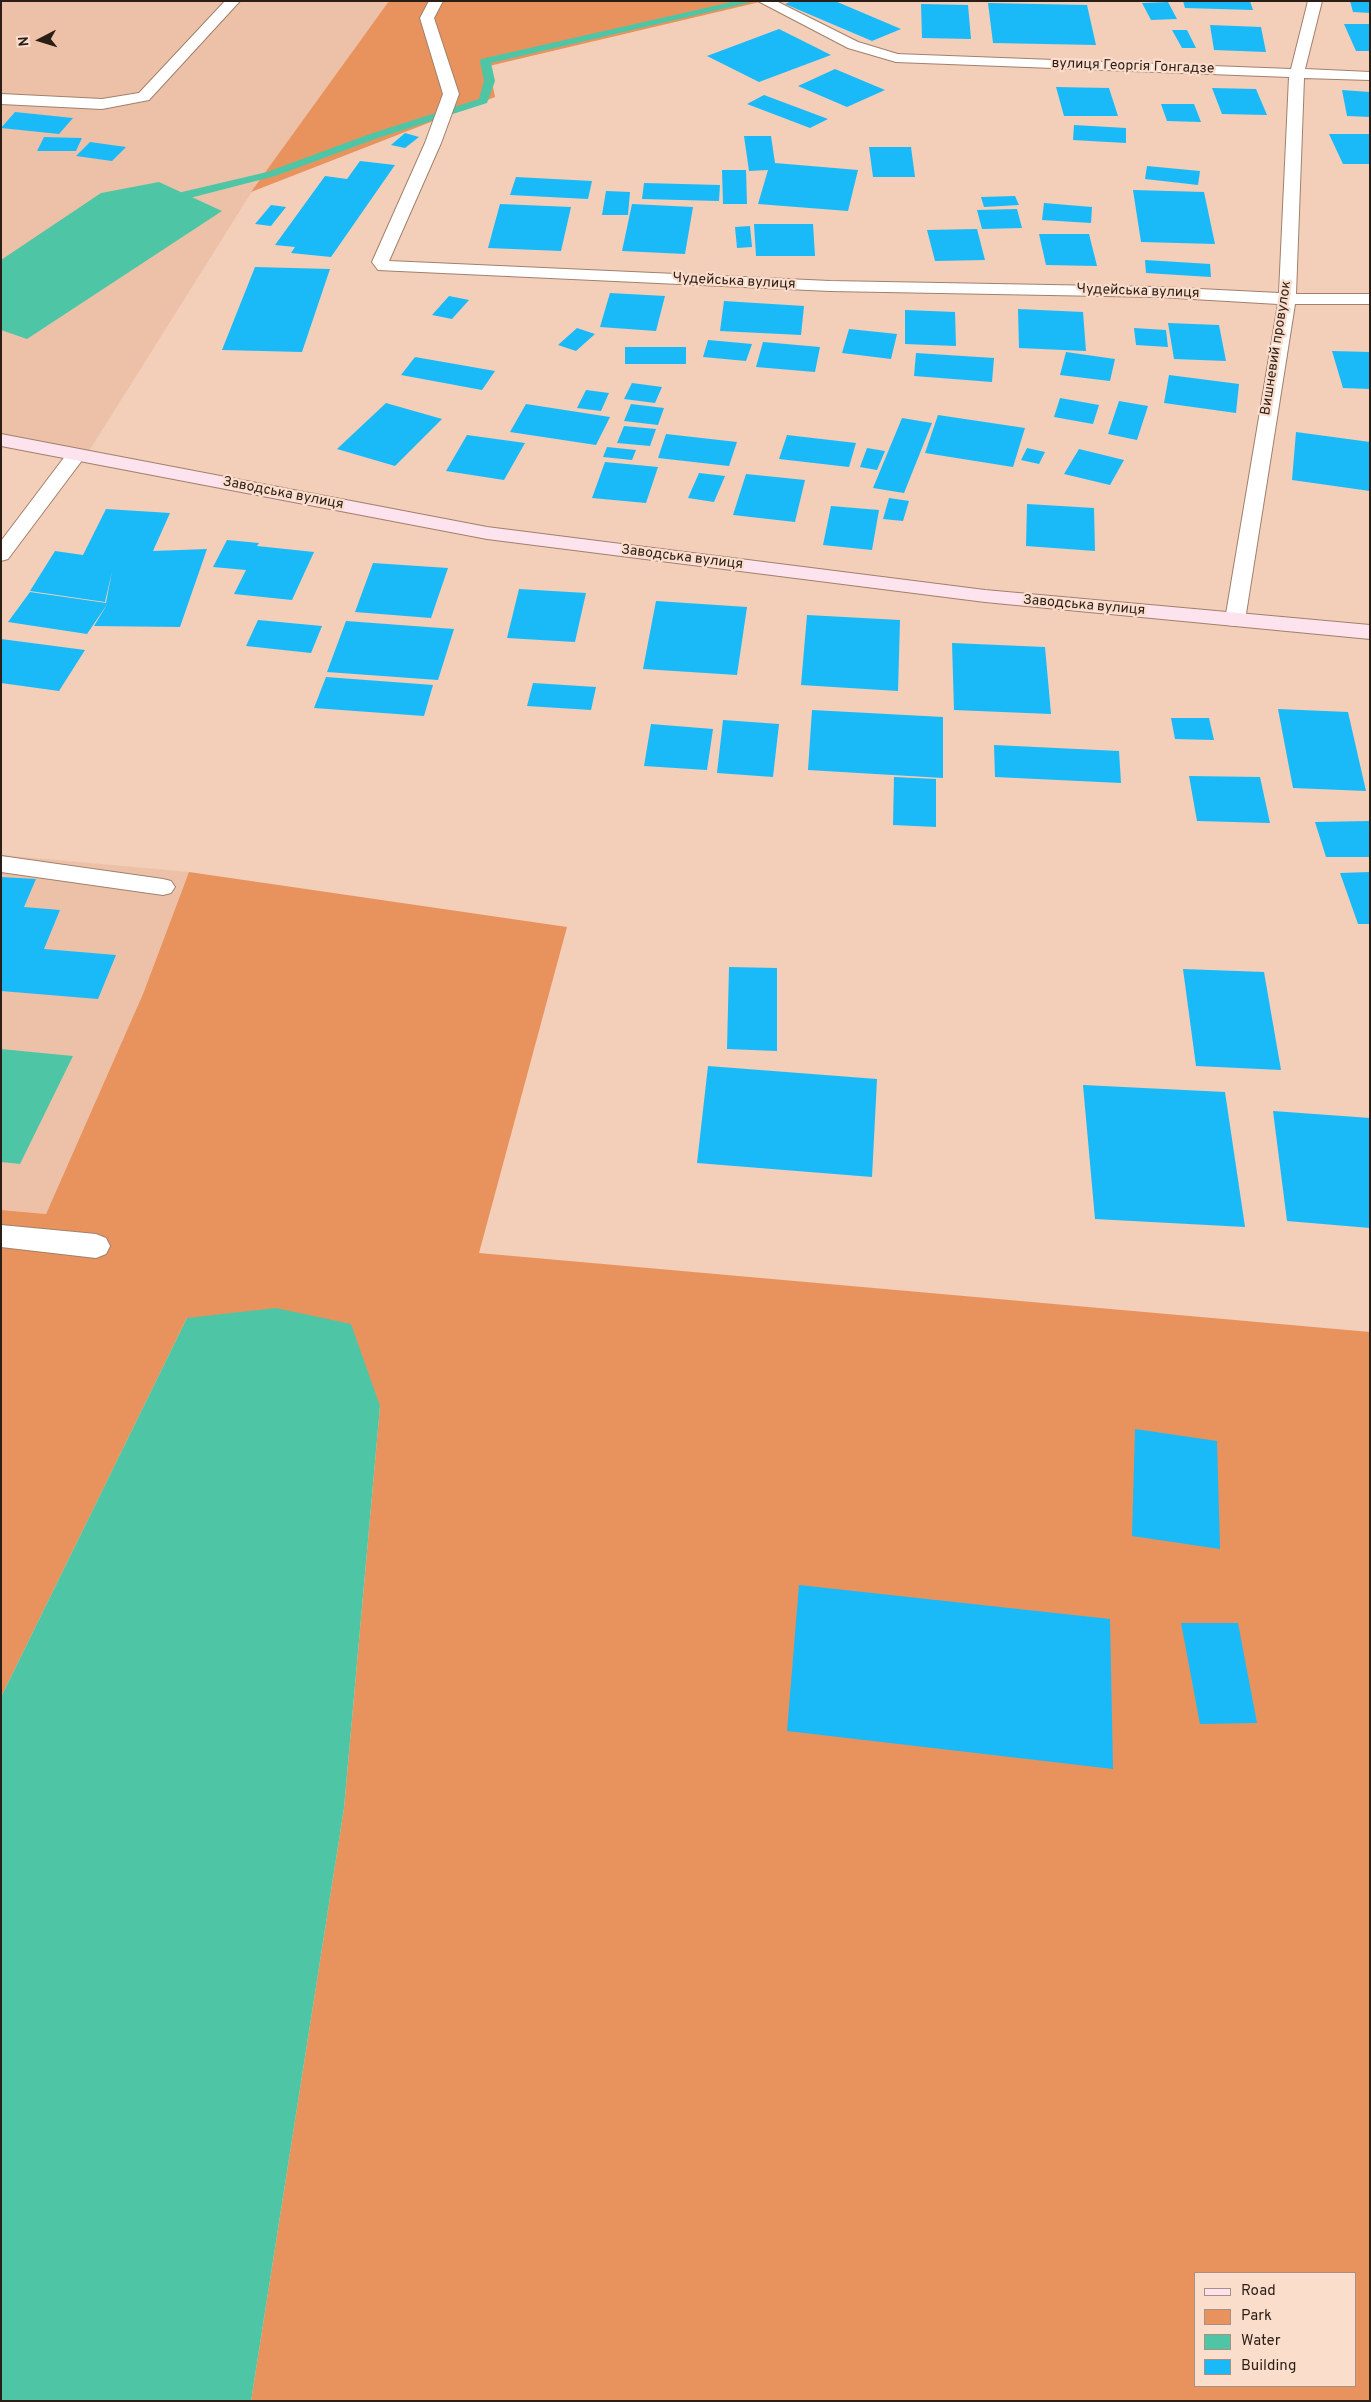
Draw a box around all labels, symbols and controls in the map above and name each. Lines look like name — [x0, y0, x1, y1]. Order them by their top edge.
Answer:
north arrow — [15, 15, 65, 65]
text: N — [16, 36, 33, 47]
street label: вулиця Георгія Гонгадзе — [1051, 56, 1215, 78]
street label: Чудейська вулиця — [672, 270, 796, 294]
street label: Вишневий провулок — [1258, 279, 1296, 417]
street label: Чудейська вулиця — [1076, 281, 1200, 303]
street label: Заводська вулиця — [221, 474, 345, 514]
street label: Заводська вулиця — [620, 542, 744, 574]
street label: Заводська вулиця — [1022, 592, 1146, 620]
legend — [1194, 2272, 1356, 2387]
text: Road — [1241, 2282, 1276, 2301]
text: Park — [1241, 2307, 1272, 2326]
text: Water — [1241, 2332, 1280, 2351]
text: Building — [1241, 2357, 1296, 2376]

